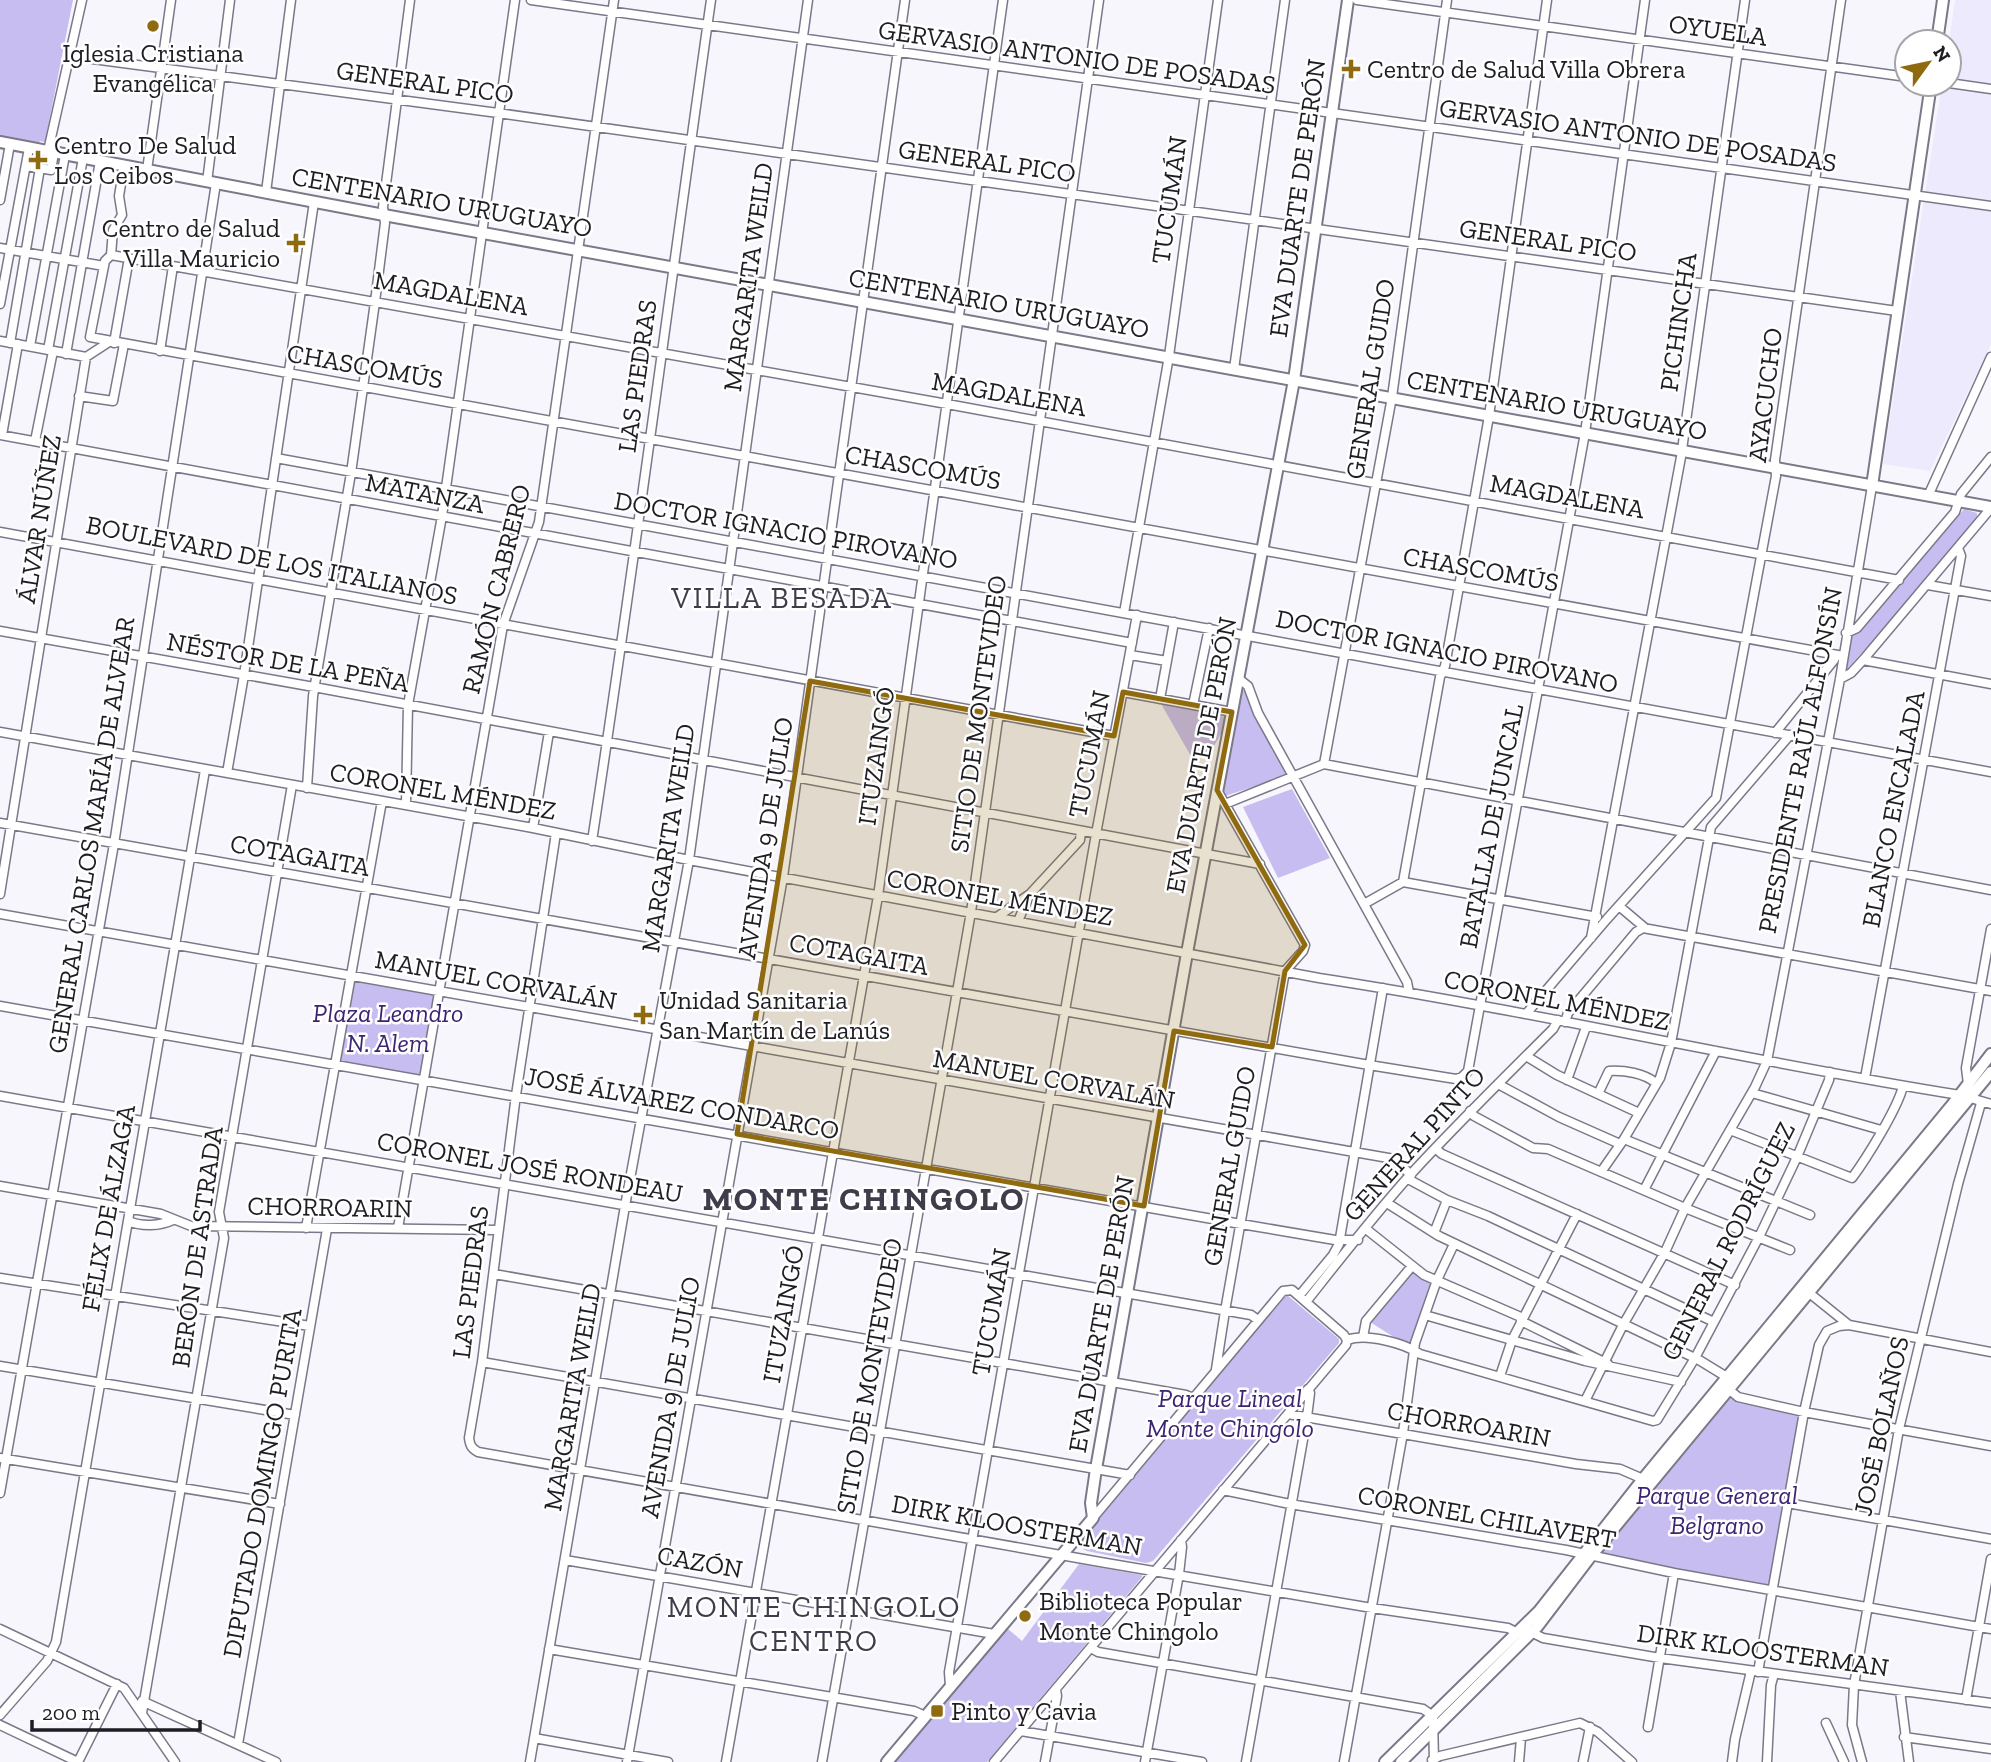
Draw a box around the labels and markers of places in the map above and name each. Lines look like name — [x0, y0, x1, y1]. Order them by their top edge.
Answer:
marker: Iglesia Cristiana Evangélica — [145, 18, 161, 34]
place label: Iglesia Cristiana Evangélica — [62, 37, 244, 99]
place label: Centro de Salud Villa Obrera — [1367, 53, 1686, 85]
marker: Centro de Salud Villa Obrera — [1341, 59, 1361, 79]
place label: Centro De Salud Los Ceibos — [54, 129, 236, 191]
marker: Centro De Salud Los Ceibos — [28, 150, 48, 170]
place label: Centro de Salud Villa Mauricio — [102, 212, 280, 274]
marker: Centro de Salud Villa Mauricio — [286, 233, 306, 253]
place label: Unidad Sanitaria San Martín de Lanús — [659, 984, 890, 1046]
marker: Unidad Sanitaria San Martín de Lanús — [633, 1005, 653, 1025]
place label: Biblioteca Popular Monte Chingolo — [1039, 1585, 1243, 1647]
marker: Biblioteca Popular Monte Chingolo — [1017, 1608, 1033, 1624]
place label: Pinto y Cavia — [951, 1695, 1097, 1727]
marker: Pinto y Cavia — [929, 1703, 945, 1719]

